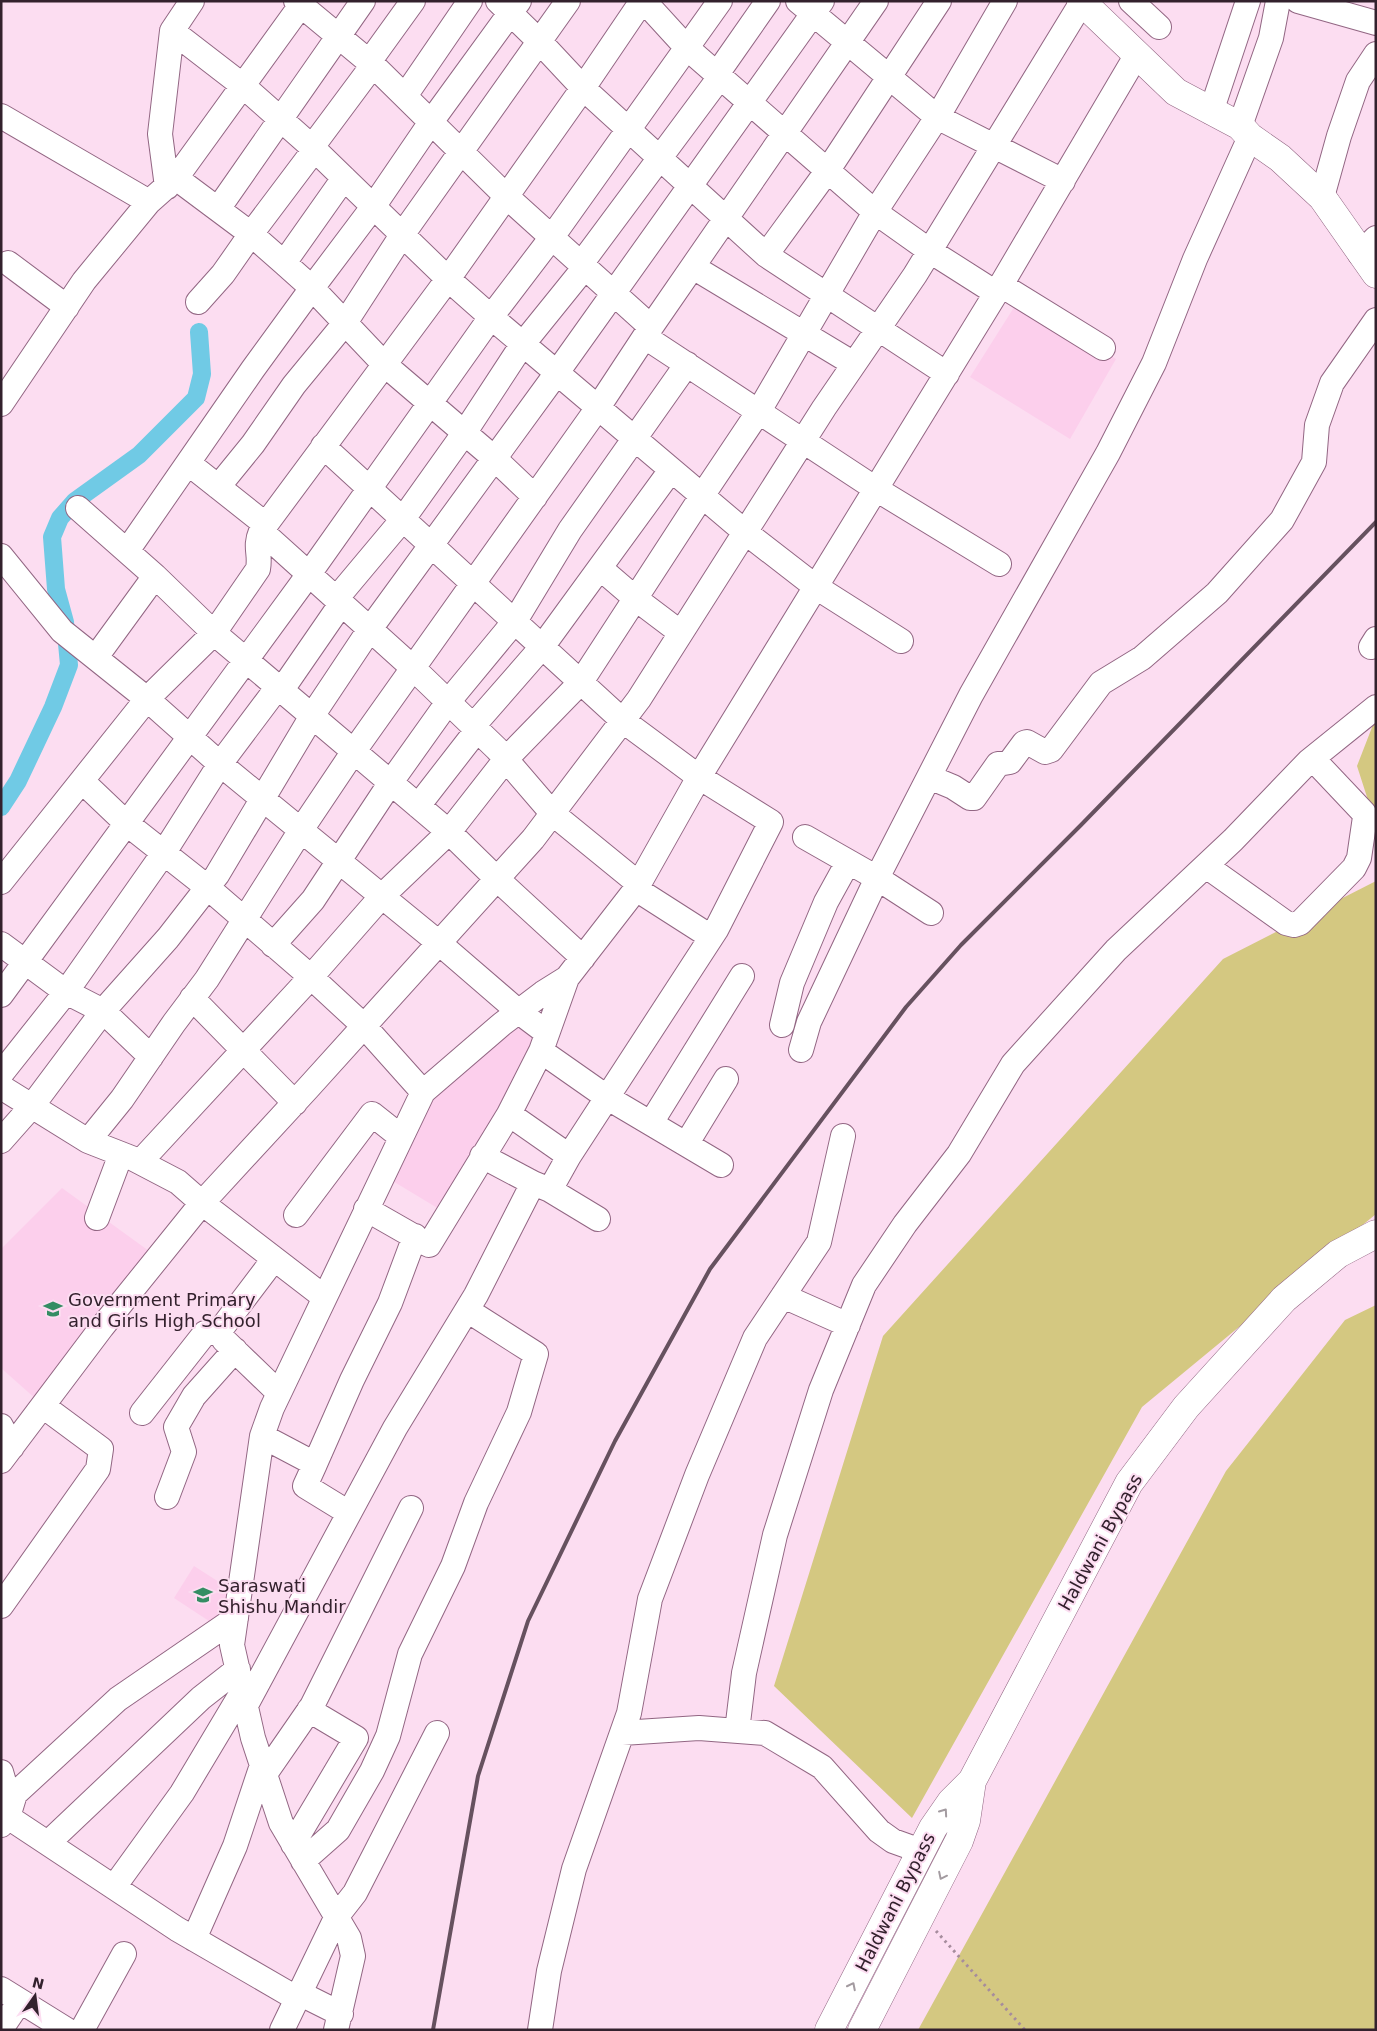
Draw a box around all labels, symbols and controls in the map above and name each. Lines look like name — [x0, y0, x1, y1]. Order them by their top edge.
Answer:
place label: Government Primary and Girls High School — [68, 1289, 261, 1331]
school or university icon: Government Primary and Girls High School — [42, 1298, 64, 1320]
street label: Haldwani Bypass — [1054, 1470, 1146, 1614]
place label: Saraswati Shishu Mandir — [218, 1575, 346, 1617]
school or university icon: Saraswati Shishu Mandir — [192, 1584, 214, 1606]
one-way arrow — [938, 1808, 947, 1818]
street label: Haldwani Bypass — [851, 1829, 939, 1975]
one-way arrow — [938, 1871, 948, 1880]
north arrow — [10, 1971, 60, 2021]
text: N — [31, 1974, 46, 1993]
one-way arrow — [846, 1983, 856, 1992]

